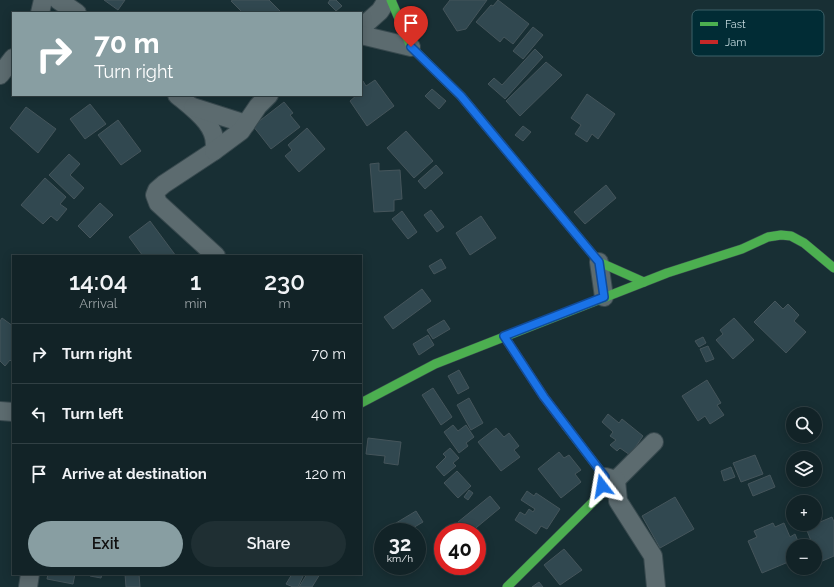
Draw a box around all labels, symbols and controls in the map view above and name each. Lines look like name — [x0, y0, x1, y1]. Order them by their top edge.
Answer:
pin — [394, 6, 428, 47]
legend — [692, 10, 824, 56]
icon: arrive — [400, 12, 422, 34]
text: Fast — [725, 18, 746, 31]
text: 70 m — [94, 27, 160, 60]
icon: right — [28, 28, 80, 80]
text: Jam — [725, 36, 746, 49]
text: Turn right — [94, 61, 173, 82]
text: 14:04 — [69, 267, 127, 296]
text: 1 — [190, 267, 201, 296]
text: 230 — [264, 267, 305, 296]
text: Arrival — [79, 296, 117, 311]
text: min — [185, 296, 207, 311]
text: m — [278, 296, 290, 311]
icon: right — [28, 343, 50, 365]
text: Turn right — [62, 345, 132, 363]
text: 70 m — [311, 345, 346, 363]
icon: left — [28, 403, 50, 425]
text: Turn left — [62, 405, 123, 423]
text: 40 m — [311, 405, 346, 423]
map controls — [786, 407, 822, 575]
button: search — [786, 407, 822, 443]
button: layers — [786, 451, 822, 487]
icon: arrive — [28, 463, 50, 485]
text: Arrive at destination — [62, 465, 207, 483]
text: 120 m — [305, 465, 346, 483]
position arrow — [581, 465, 623, 507]
button: + — [786, 495, 822, 531]
button: Exit — [28, 521, 183, 567]
button: Share — [191, 521, 346, 567]
speed limit sign: 40 — [434, 523, 486, 575]
text: 32 — [389, 532, 411, 556]
button: − — [786, 539, 822, 575]
text: km/h — [387, 553, 413, 564]

